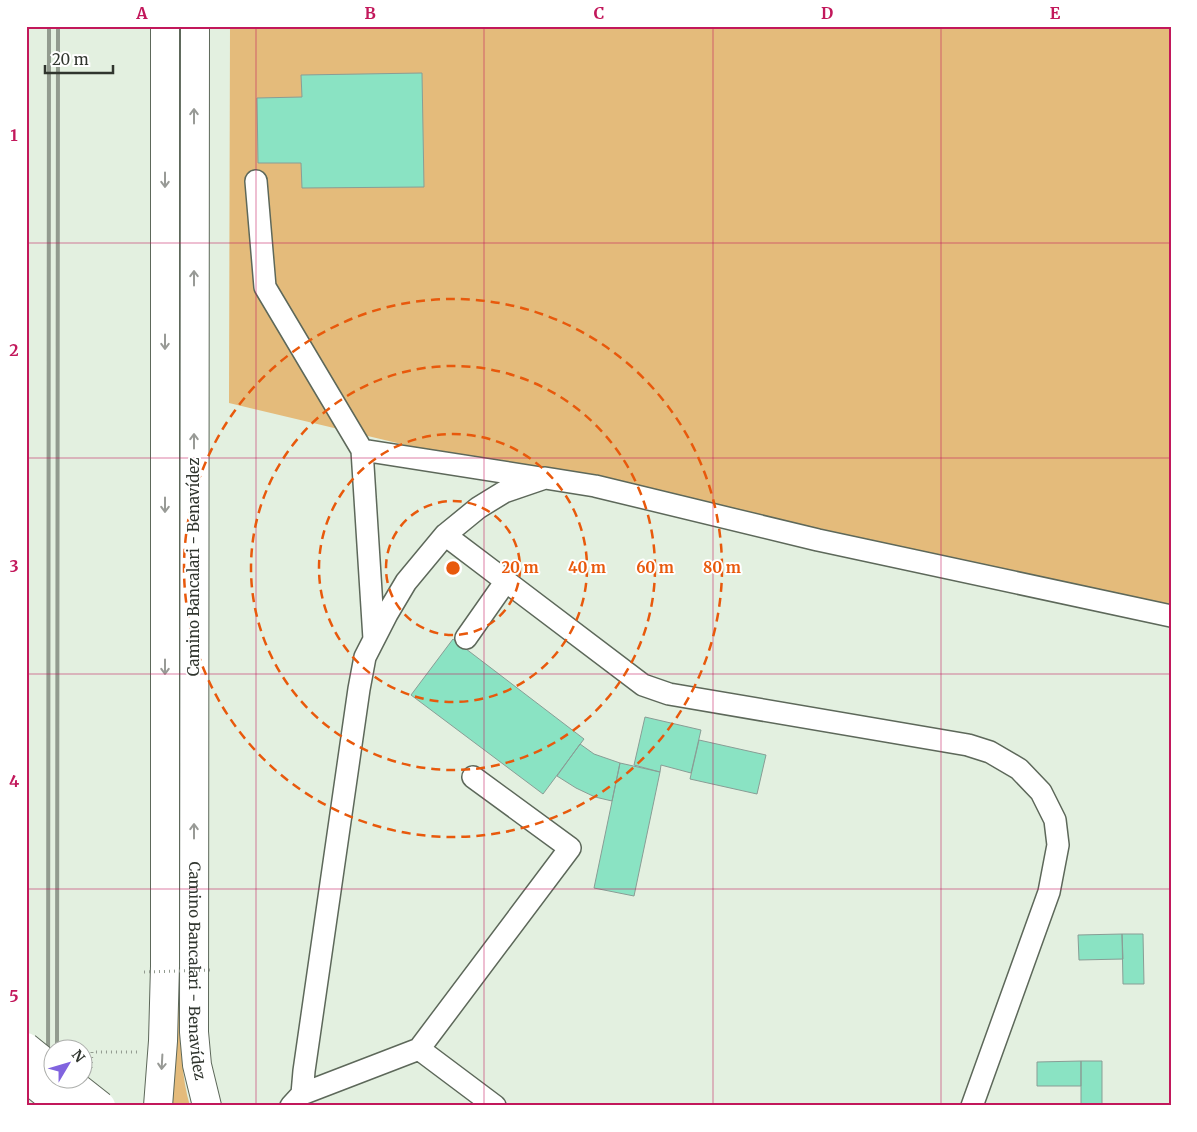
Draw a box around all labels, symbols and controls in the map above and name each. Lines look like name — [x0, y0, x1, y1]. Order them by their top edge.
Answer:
text: A — [135, 3, 148, 23]
text: B — [364, 3, 376, 23]
text: C — [594, 3, 604, 23]
text: D — [821, 3, 833, 23]
text: E — [1050, 3, 1061, 23]
scale bar — [45, 42, 112, 74]
text: 20 m — [52, 50, 89, 69]
one-way arrow — [189, 108, 199, 124]
text: 1 — [10, 125, 18, 145]
one-way arrow — [160, 172, 170, 188]
one-way arrow — [189, 270, 199, 286]
one-way arrow — [160, 334, 170, 350]
text: 2 — [9, 340, 19, 360]
one-way arrow — [189, 433, 199, 449]
street label: Camino Bancalari - Benavídez — [184, 458, 203, 676]
one-way arrow — [160, 496, 170, 513]
text: 3 — [9, 556, 19, 576]
text: 20 m — [501, 558, 539, 577]
text: 40 m — [568, 558, 606, 577]
text: 60 m — [636, 558, 674, 577]
text: 80 m — [703, 558, 741, 577]
centre of rings — [444, 559, 462, 577]
one-way arrow — [160, 659, 170, 675]
text: 4 — [9, 771, 19, 791]
one-way arrow — [189, 823, 199, 839]
street label: Camino Bancalari - Benavídez — [185, 862, 210, 1082]
text: 5 — [9, 986, 19, 1006]
north arrow — [42, 1040, 92, 1090]
text: N — [68, 1046, 89, 1066]
one-way arrow — [157, 1054, 166, 1070]

